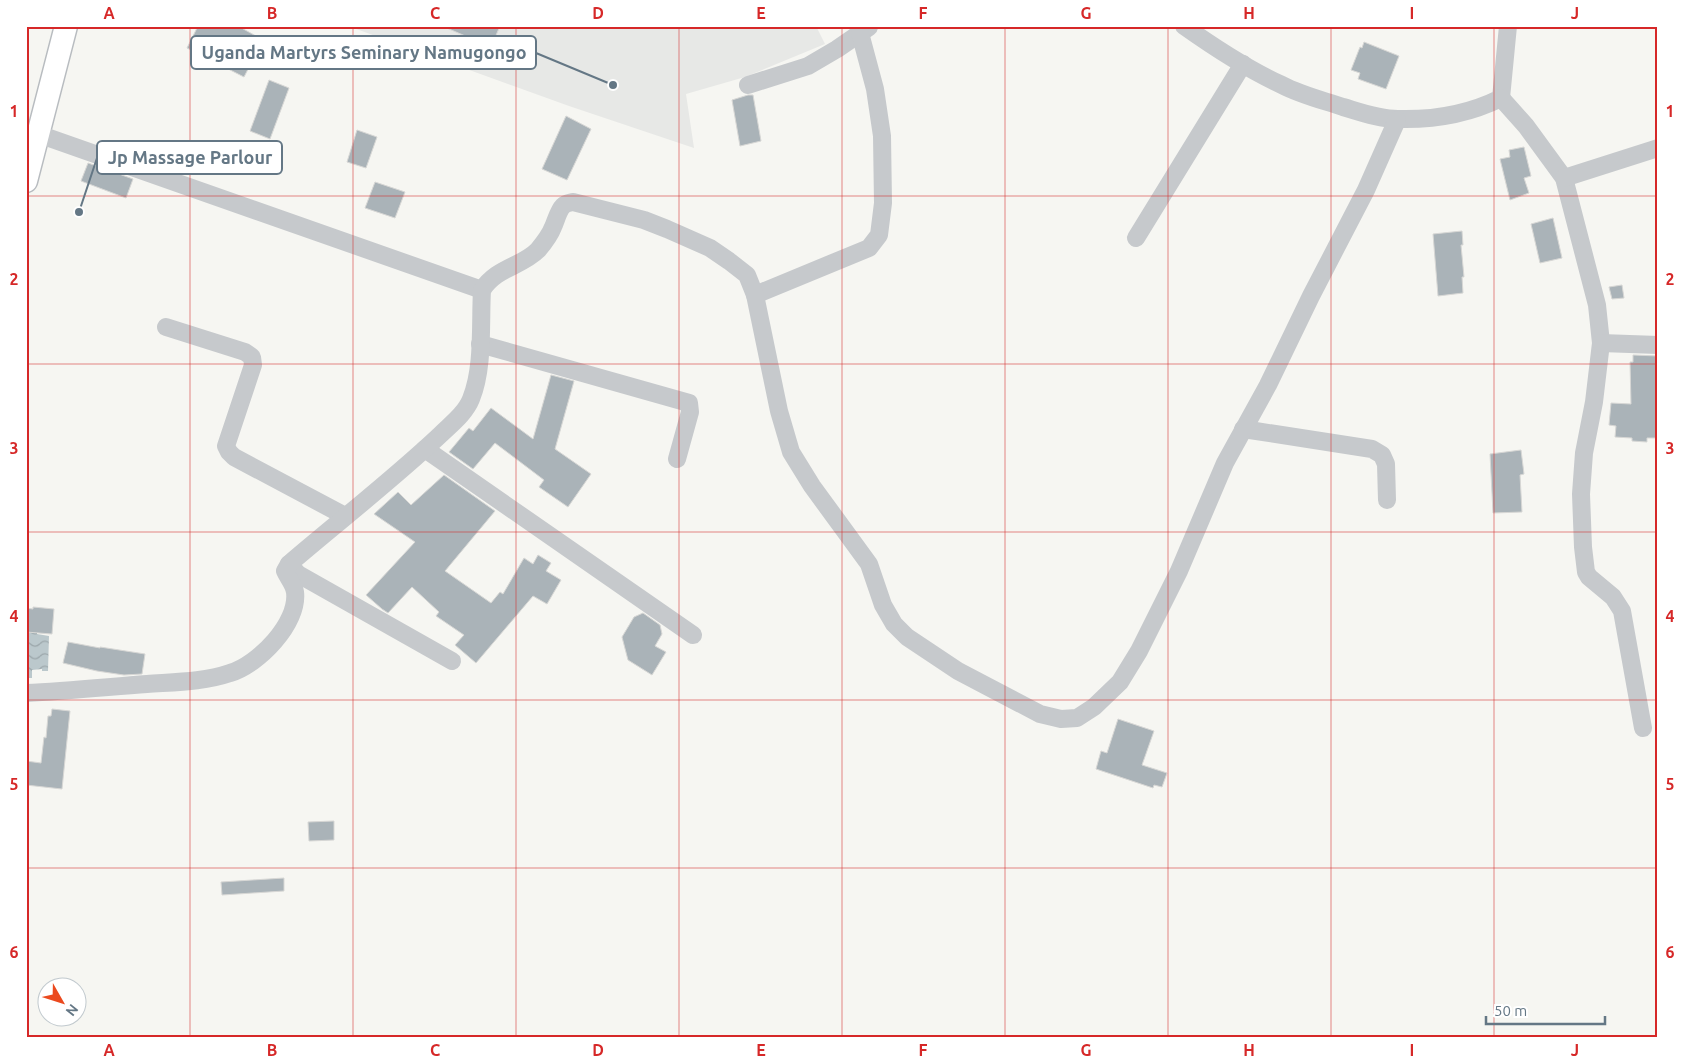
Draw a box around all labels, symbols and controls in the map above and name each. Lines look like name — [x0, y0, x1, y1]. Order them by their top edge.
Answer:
text: A — [103, 4, 115, 22]
text: B — [267, 4, 277, 22]
text: C — [430, 4, 440, 22]
text: D — [592, 4, 604, 22]
text: E — [756, 4, 766, 22]
text: F — [919, 4, 928, 22]
text: G — [1080, 4, 1092, 22]
text: H — [1243, 4, 1255, 22]
text: I — [1410, 4, 1414, 22]
text: J — [1571, 4, 1579, 22]
callout: Uganda Martyrs Seminary Namugongo — [191, 36, 536, 69]
text: Uganda Martyrs Seminary Namugongo — [202, 42, 526, 62]
text: 1 — [9, 102, 19, 120]
text: 1 — [1665, 102, 1675, 120]
callout: Jp Massage Parlour — [97, 141, 282, 174]
text: Jp Massage Parlour — [108, 147, 273, 167]
text: 2 — [9, 270, 19, 288]
text: 2 — [1665, 270, 1675, 288]
text: 3 — [9, 439, 19, 457]
text: 3 — [1665, 439, 1675, 457]
text: 4 — [9, 607, 19, 625]
text: 4 — [1665, 607, 1675, 625]
text: 5 — [9, 775, 19, 793]
text: 5 — [1665, 775, 1675, 793]
text: 6 — [9, 943, 19, 961]
text: 6 — [1665, 943, 1675, 961]
north arrow — [38, 976, 88, 1026]
scale bar — [1486, 994, 1605, 1026]
text: N — [63, 1001, 82, 1019]
text: 50 m — [1494, 1002, 1527, 1019]
text: A — [103, 1041, 115, 1059]
text: B — [267, 1041, 277, 1059]
text: C — [430, 1041, 440, 1059]
text: D — [592, 1041, 604, 1059]
text: E — [756, 1041, 766, 1059]
text: F — [919, 1041, 928, 1059]
text: G — [1080, 1041, 1092, 1059]
text: H — [1243, 1041, 1255, 1059]
text: I — [1410, 1041, 1414, 1059]
text: J — [1571, 1041, 1579, 1059]

